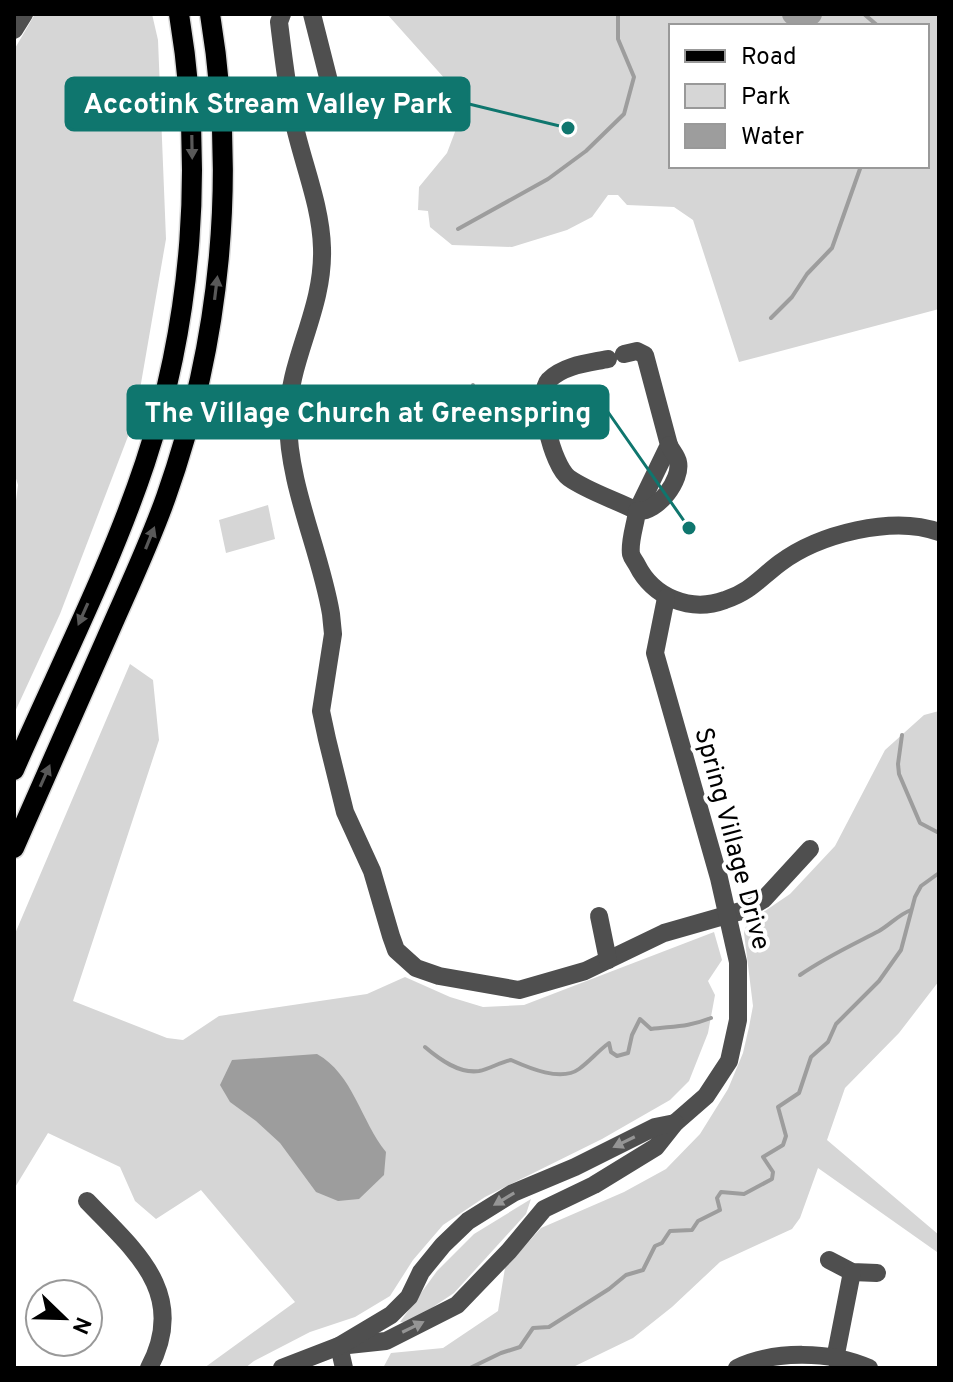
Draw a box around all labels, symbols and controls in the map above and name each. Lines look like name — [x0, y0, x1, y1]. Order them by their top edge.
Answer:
legend — [669, 24, 929, 168]
text: Road — [741, 43, 797, 73]
callout: Accotink Stream Valley Park — [66, 78, 469, 130]
text: Park — [741, 83, 791, 113]
text: Accotink Stream Valley Park — [83, 88, 453, 124]
text: Water — [741, 123, 804, 153]
one-way arrow — [186, 135, 199, 160]
one-way arrow — [210, 275, 223, 300]
callout: The Village Church at Greenspring — [128, 386, 608, 438]
text: The Village Church at Greenspring — [145, 397, 591, 433]
one-way arrow — [144, 526, 157, 550]
one-way arrow — [76, 602, 89, 626]
street label: Spring Village Drive — [685, 724, 777, 954]
one-way arrow — [39, 764, 52, 788]
one-way arrow — [612, 1135, 635, 1149]
one-way arrow — [493, 1192, 515, 1206]
north arrow — [24, 1278, 104, 1358]
text: N — [65, 1312, 96, 1337]
one-way arrow — [402, 1320, 425, 1334]

